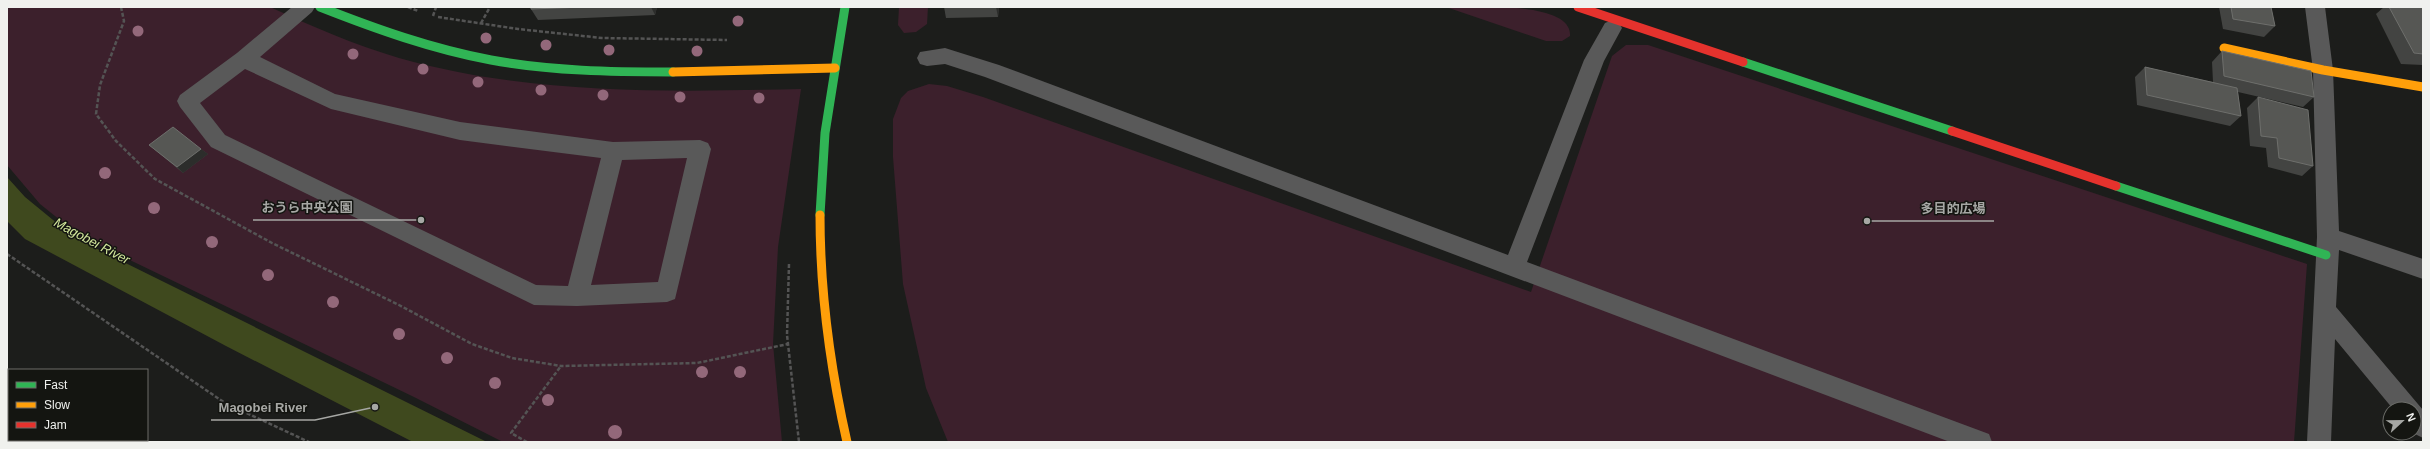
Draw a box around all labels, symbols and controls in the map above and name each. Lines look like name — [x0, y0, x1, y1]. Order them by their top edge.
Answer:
callout: おうら中央公園 — [253, 195, 360, 220]
callout: 多目的広場 — [1913, 196, 1994, 221]
text: おうら中央公園 — [261, 200, 353, 215]
text: 多目的広場 — [1920, 201, 1986, 216]
water label: Magobei River — [51, 215, 133, 268]
legend — [8, 369, 148, 441]
text: Fast — [44, 378, 68, 392]
callout: Magobei River — [211, 395, 315, 420]
text: Slow — [44, 398, 70, 412]
text: Magobei River — [219, 400, 307, 415]
north arrow — [2382, 401, 2422, 441]
text: N — [2404, 411, 2418, 423]
text: Jam — [44, 418, 67, 432]

